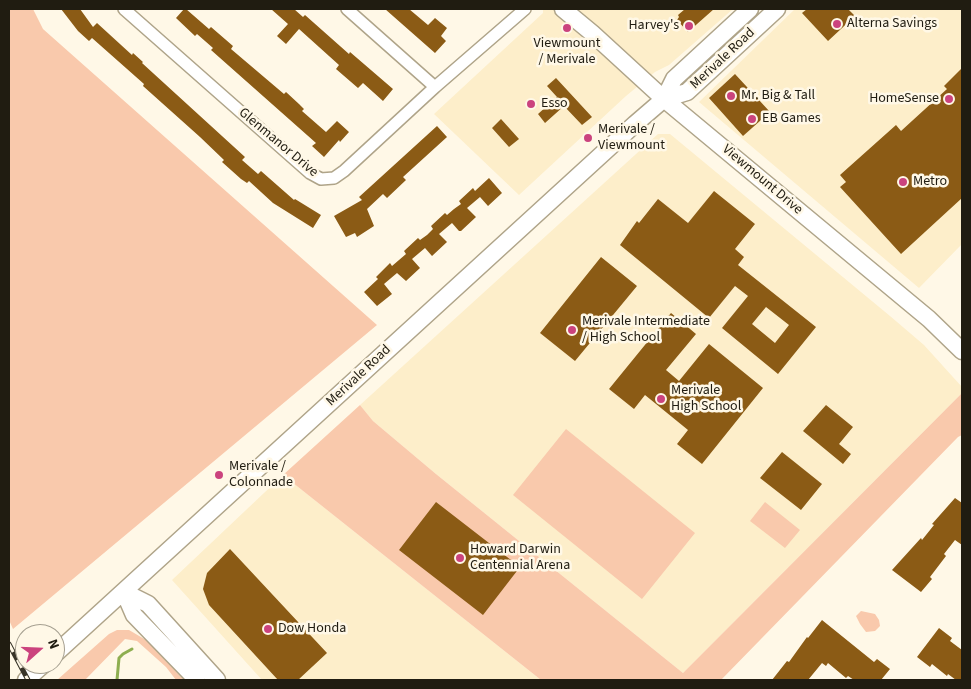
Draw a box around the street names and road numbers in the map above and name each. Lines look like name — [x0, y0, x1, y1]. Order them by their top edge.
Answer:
street label: Merivale Road — [687, 25, 759, 93]
street label: Glenmanor Drive — [235, 105, 321, 181]
street label: Viewmount Drive — [718, 141, 806, 219]
street label: Merivale Road — [323, 342, 395, 410]

